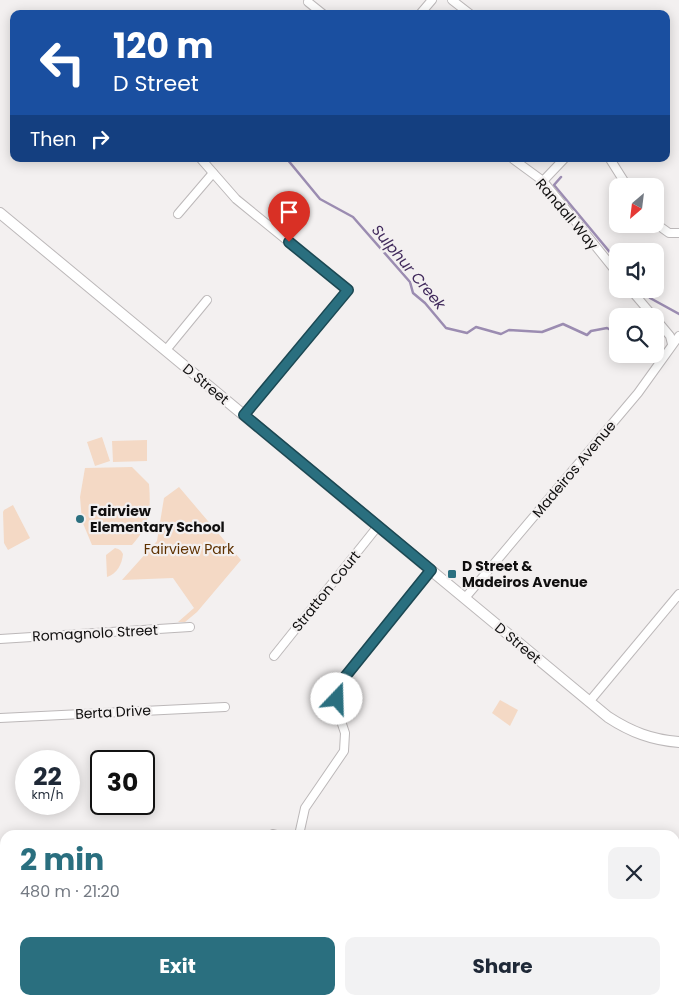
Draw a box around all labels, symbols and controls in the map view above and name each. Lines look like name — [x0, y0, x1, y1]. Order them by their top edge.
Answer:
text: 120 m — [113, 21, 213, 70]
icon: left — [30, 30, 95, 95]
text: D Street — [113, 68, 199, 99]
icon: right — [86, 125, 114, 153]
text: Then — [30, 126, 76, 153]
street label: Randall Way — [531, 174, 603, 254]
north arrow — [609, 178, 664, 232]
map controls — [609, 178, 664, 363]
pin — [268, 191, 310, 242]
icon: arrive — [275, 198, 303, 226]
water label: Sulphur Creek — [367, 220, 452, 315]
button: sound — [609, 243, 664, 298]
button: search — [609, 308, 664, 363]
street label: D Street — [179, 359, 233, 409]
street label: Madeiros Avenue — [527, 416, 621, 522]
place label: Fairview Elementary School — [90, 501, 225, 537]
marker: Fairview Elementary School — [74, 513, 86, 525]
park label: Fairview Park — [144, 539, 235, 559]
street label: Stratton Court — [287, 546, 365, 636]
place label: D Street & Madeiros Avenue — [462, 556, 588, 592]
marker: D Street & Madeiros Avenue — [446, 568, 458, 580]
street label: D Street — [491, 618, 545, 668]
street label: Romagnolo Street — [32, 620, 158, 646]
position arrow — [310, 672, 362, 724]
street label: Berta Drive — [75, 700, 152, 724]
speed limit sign: 30 — [90, 750, 155, 815]
text: 22 — [33, 759, 62, 794]
text: km/h — [32, 786, 63, 803]
text: 2 min — [20, 838, 104, 881]
button: close — [608, 847, 660, 899]
text: 480 m · 21:20 — [20, 880, 120, 903]
button: Exit — [20, 937, 335, 995]
button: Share — [345, 937, 660, 995]

